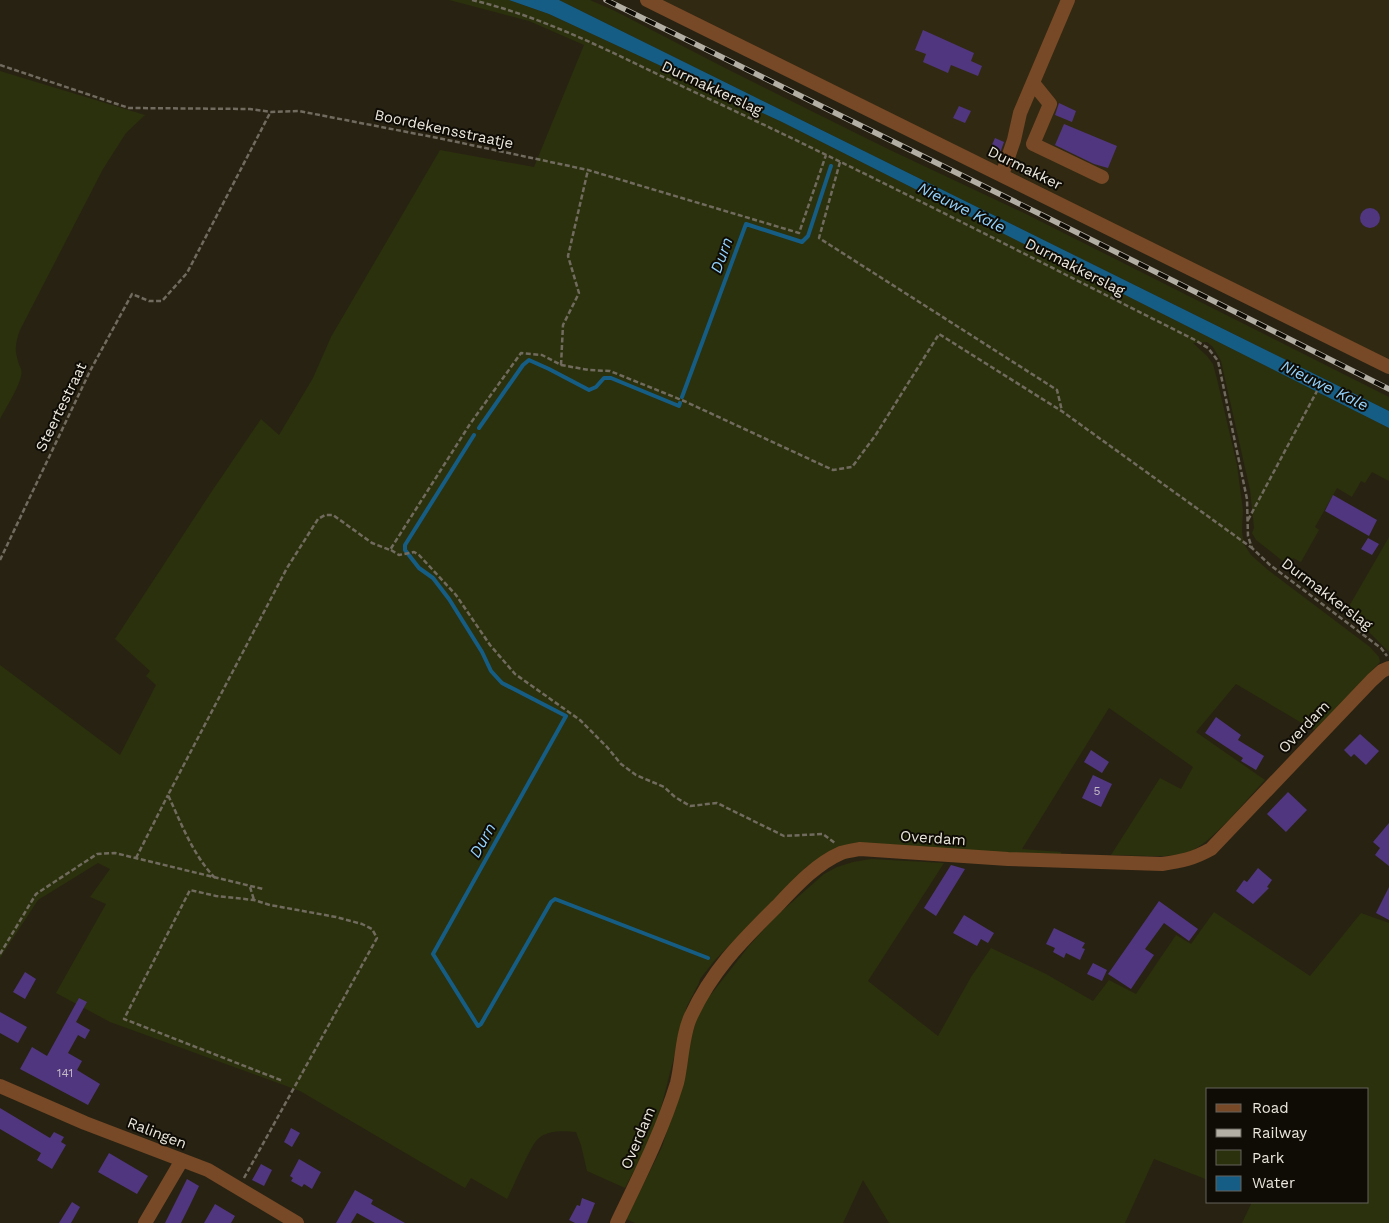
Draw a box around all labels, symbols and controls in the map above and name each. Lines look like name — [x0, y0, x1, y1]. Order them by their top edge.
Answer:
street label: Durmakkerslag — [659, 57, 765, 119]
street label: Boordekensstraatje — [373, 105, 515, 153]
street label: Durmakker — [985, 142, 1065, 194]
water label: Nieuwe Kale — [915, 178, 1009, 237]
street label: Durmakkerslag — [1022, 234, 1128, 300]
water label: Durn — [706, 235, 737, 276]
water label: Nieuwe Kale — [1278, 356, 1372, 415]
street label: Steertestraat — [32, 359, 91, 454]
street label: Durmakkerslag — [1278, 554, 1376, 634]
street label: Overdam — [1275, 697, 1333, 757]
house number: 5 — [1094, 784, 1101, 798]
water label: Durn — [465, 820, 500, 861]
street label: Overdam — [900, 827, 966, 849]
house number: 141 — [57, 1066, 73, 1080]
legend — [1206, 1088, 1369, 1203]
text: Road — [1252, 1099, 1289, 1117]
street label: Overdam — [617, 1104, 659, 1172]
street label: Ralingen — [125, 1113, 189, 1153]
text: Railway — [1252, 1124, 1307, 1142]
text: Park — [1252, 1149, 1285, 1167]
text: Water — [1252, 1174, 1295, 1192]

